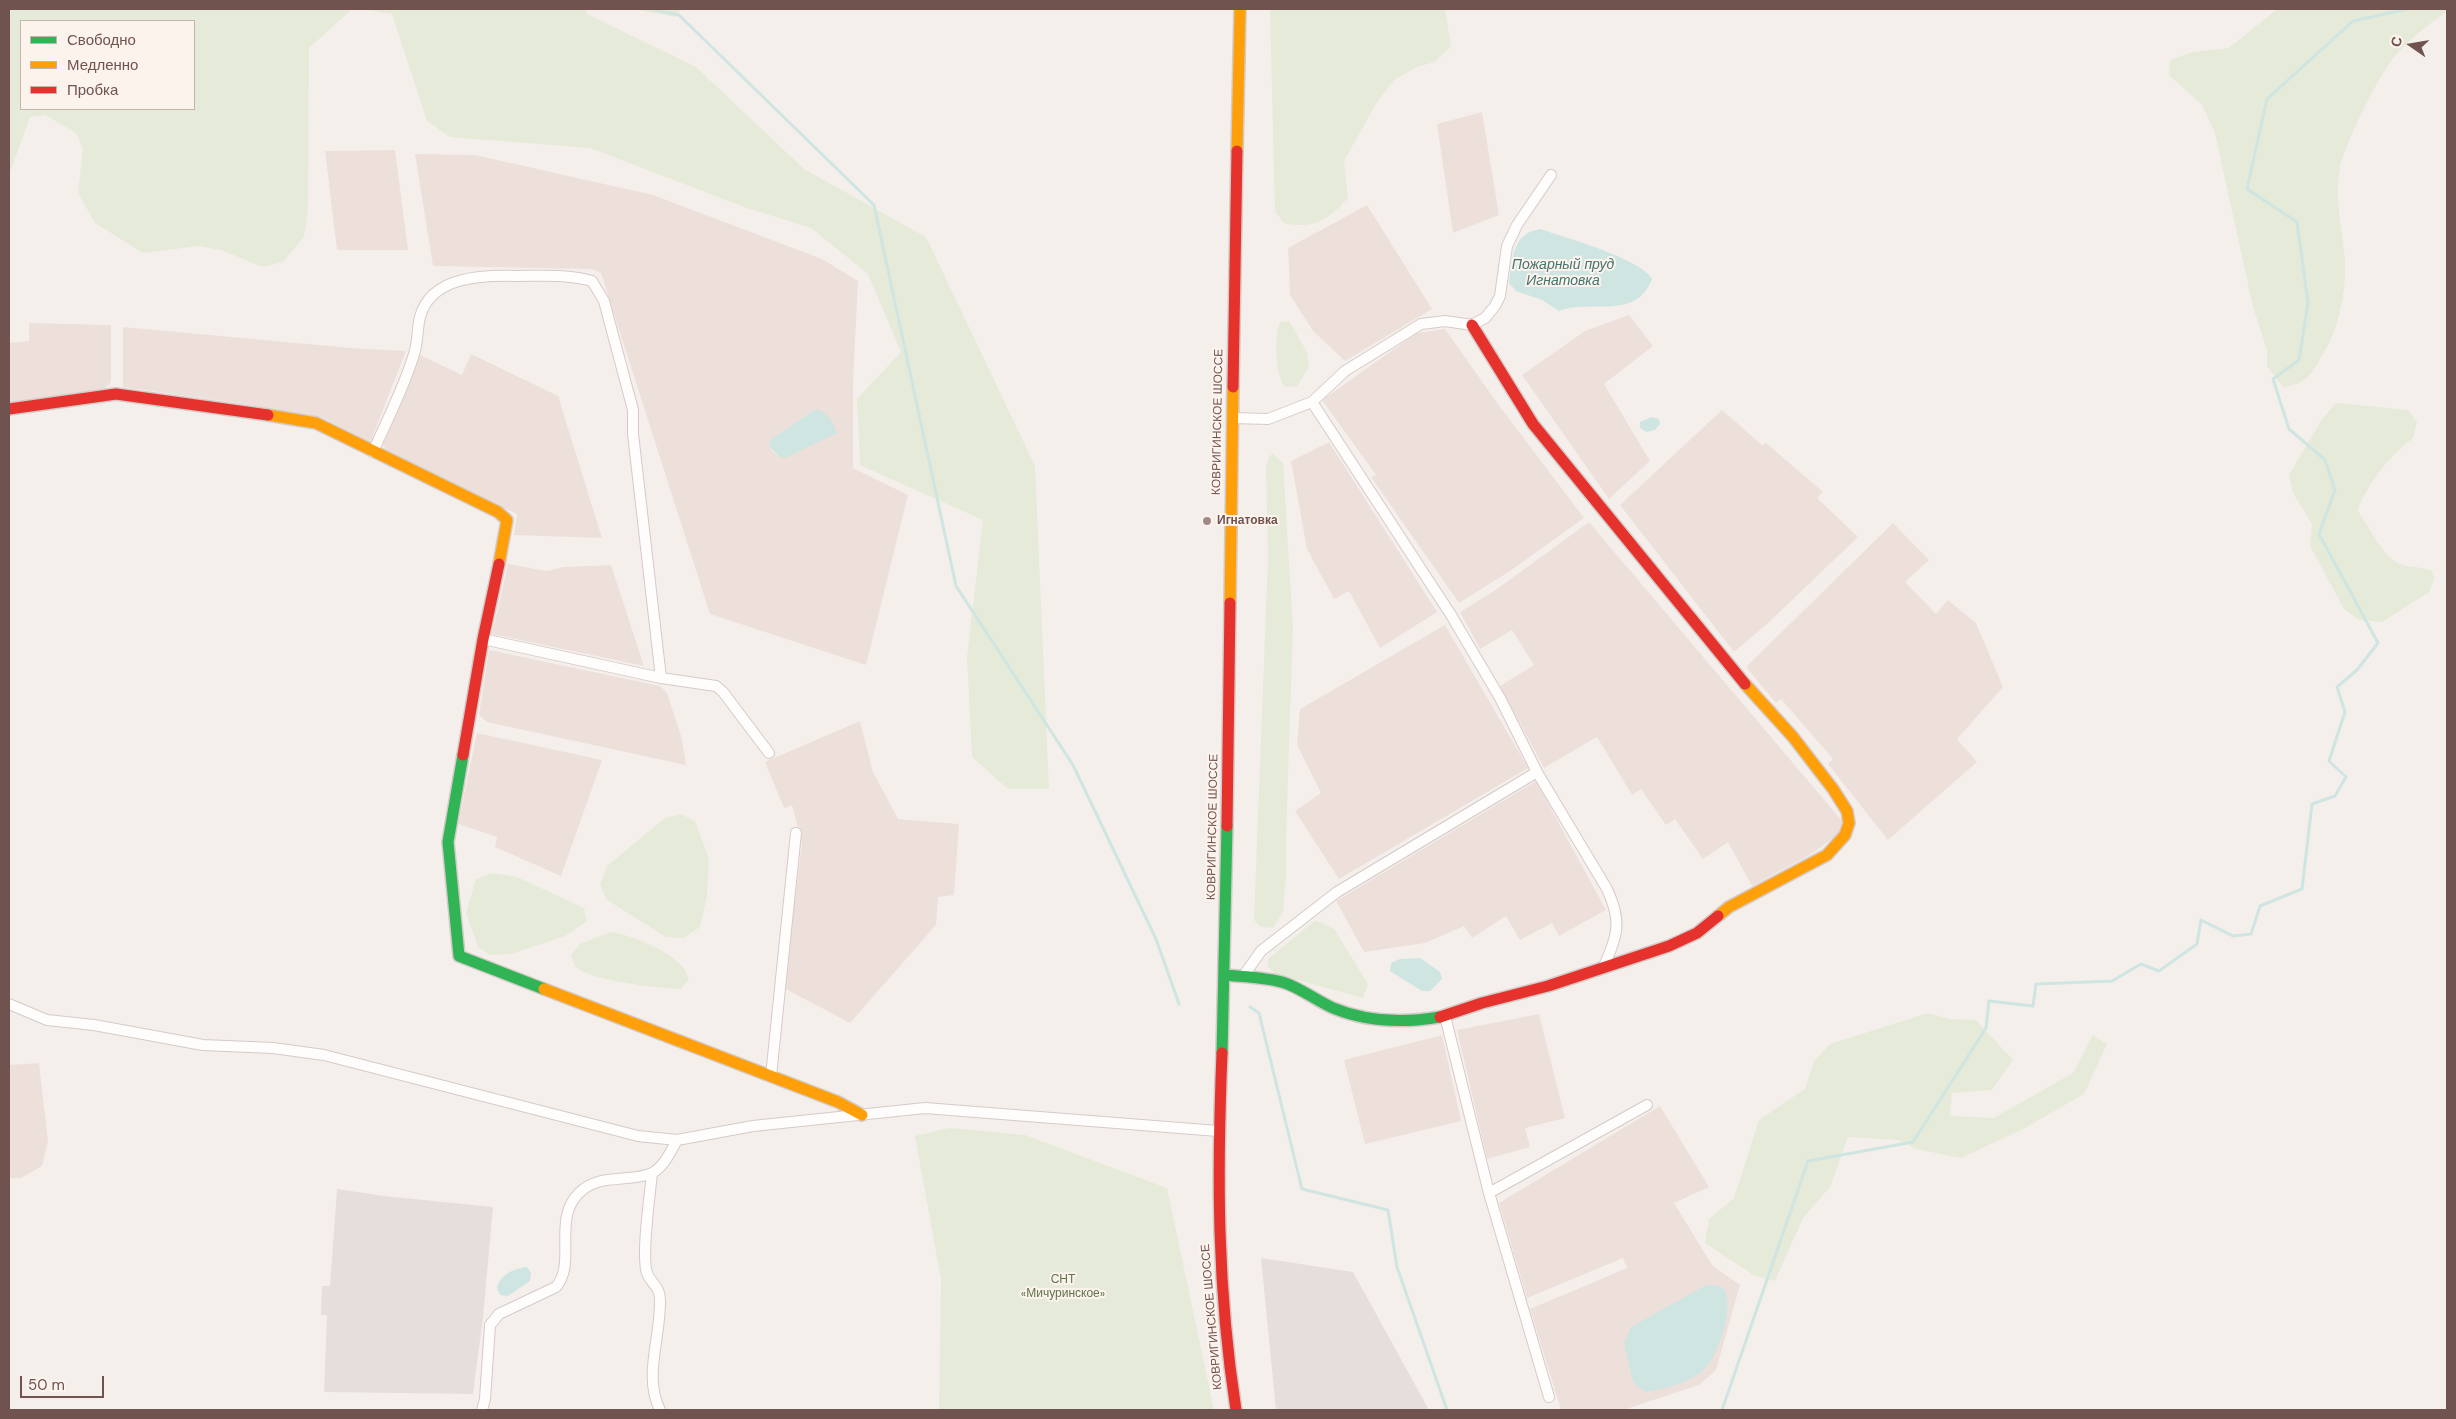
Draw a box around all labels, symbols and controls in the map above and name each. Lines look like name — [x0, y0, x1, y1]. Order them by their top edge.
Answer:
legend — [20, 20, 195, 110]
north arrow — [2386, 20, 2436, 70]
text: Свободно — [67, 30, 136, 50]
text: С — [2386, 35, 2406, 49]
text: Медленно — [67, 55, 138, 75]
text: Пробка — [67, 80, 118, 100]
water label: Пожарный пруд Игнатовка — [1512, 257, 1614, 290]
street label: КОВРИГИНСКОЕ ШОССЕ — [1210, 349, 1226, 495]
place label: Игнатовка — [1217, 514, 1278, 528]
marker: Игнатовка — [1201, 515, 1213, 527]
street label: КОВРИГИНСКОЕ ШОССЕ — [1205, 754, 1221, 900]
street label: КОВРИГИНСКОЕ ШОССЕ — [1198, 1243, 1226, 1391]
park label: СНТ «Мичуринское» — [1021, 1273, 1105, 1301]
scale bar — [22, 1366, 106, 1398]
text: 50 m — [28, 1375, 65, 1395]

